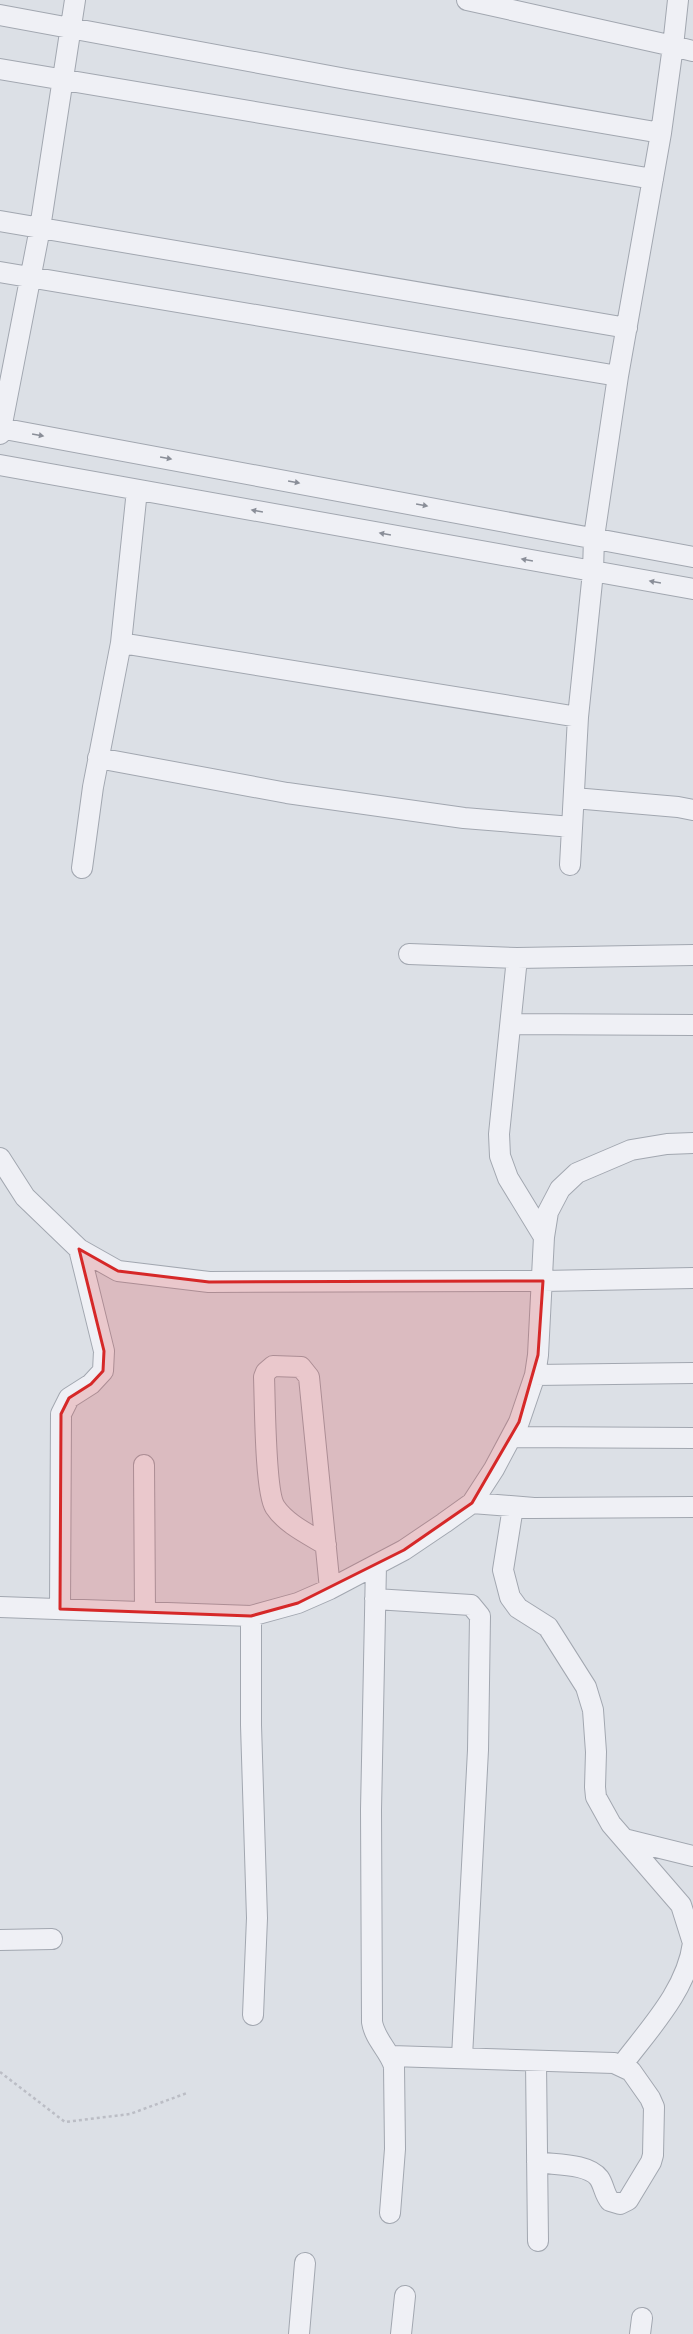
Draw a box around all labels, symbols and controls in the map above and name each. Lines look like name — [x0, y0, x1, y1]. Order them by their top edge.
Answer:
one-way arrow — [32, 432, 44, 438]
one-way arrow — [160, 456, 172, 462]
one-way arrow — [288, 479, 300, 485]
one-way arrow — [416, 503, 428, 509]
one-way arrow — [251, 508, 263, 514]
one-way arrow — [379, 531, 391, 537]
one-way arrow — [520, 556, 533, 562]
one-way arrow — [648, 579, 661, 585]

